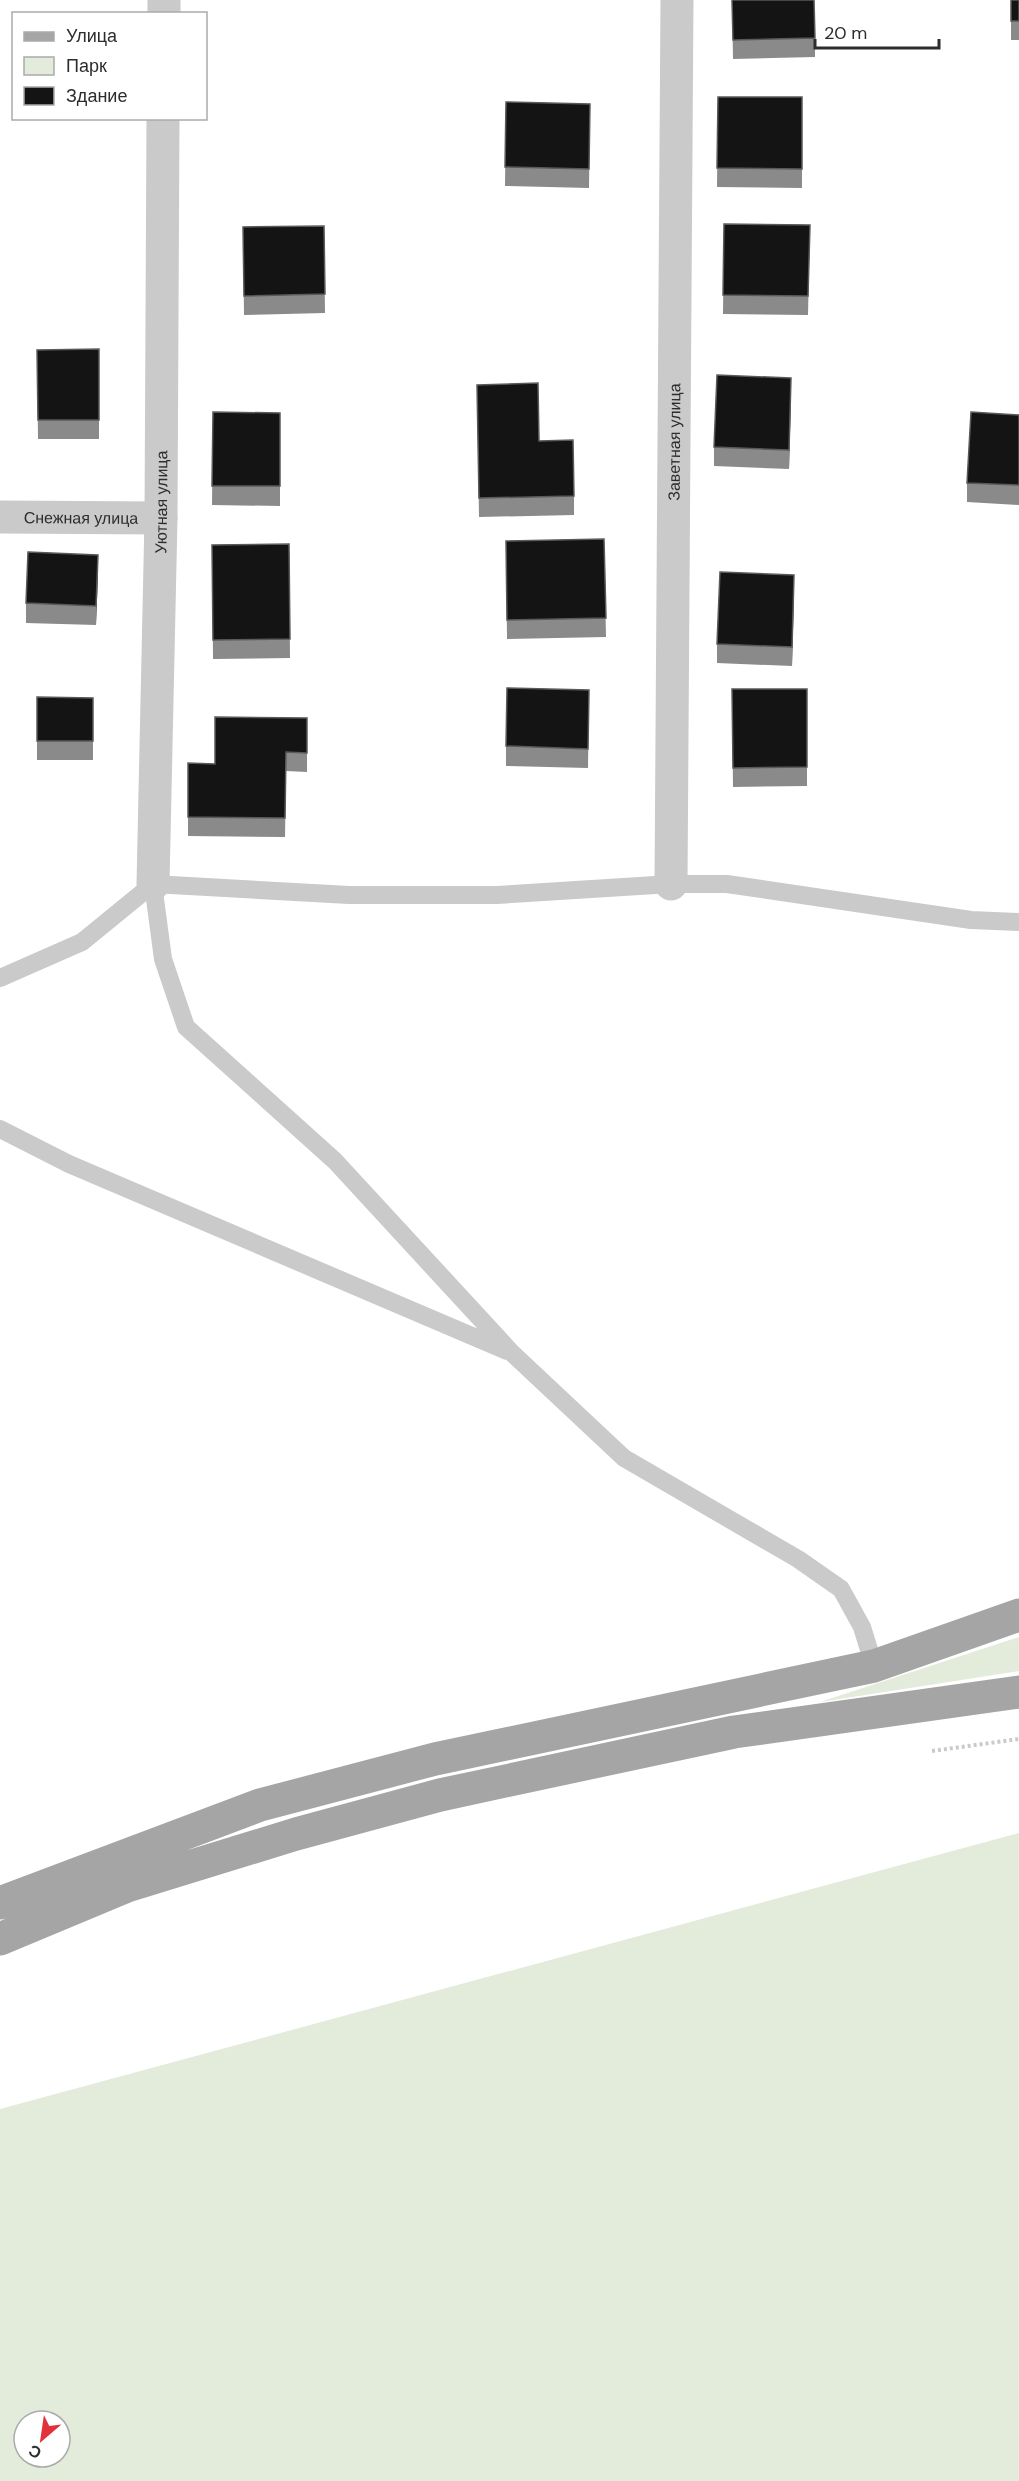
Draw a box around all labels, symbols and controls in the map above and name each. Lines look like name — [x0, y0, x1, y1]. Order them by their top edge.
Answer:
legend — [12, 12, 207, 120]
scale bar — [815, 12, 940, 50]
text: 20 m — [824, 21, 867, 45]
text: Улица — [66, 24, 118, 48]
text: Парк — [66, 54, 107, 78]
text: Здание — [66, 84, 127, 108]
street label: Заветная улица — [664, 383, 685, 501]
street label: Уютная улица — [150, 450, 172, 554]
street label: Снежная улица — [24, 507, 138, 529]
north arrow — [12, 2409, 72, 2469]
text: С — [24, 2439, 45, 2464]

